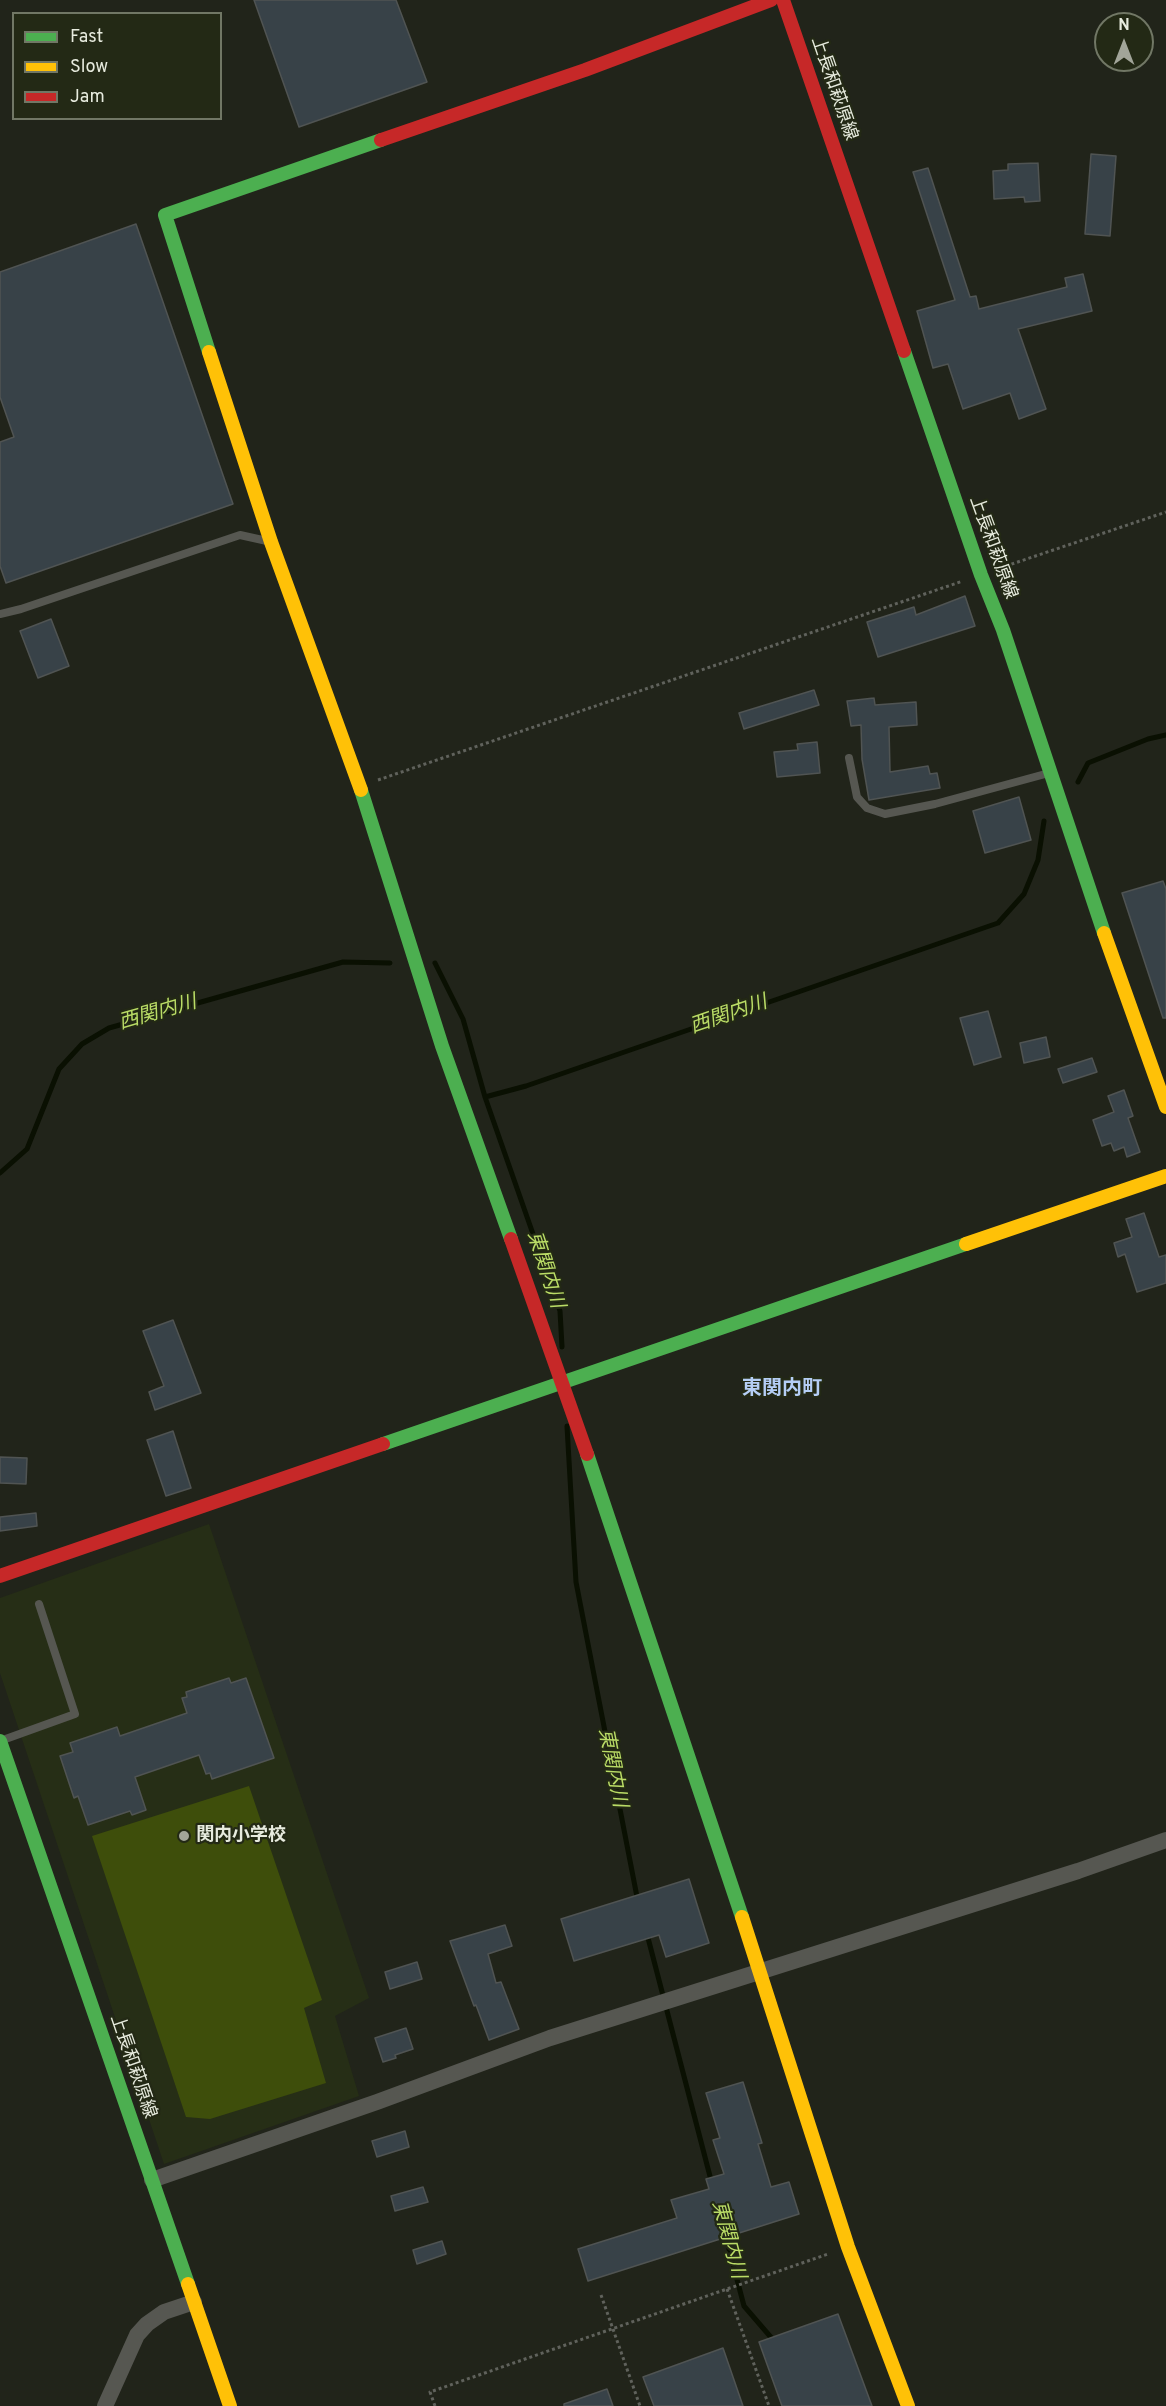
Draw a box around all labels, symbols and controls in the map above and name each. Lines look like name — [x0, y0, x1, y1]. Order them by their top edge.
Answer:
legend — [12, 12, 222, 120]
north arrow — [1094, 12, 1154, 72]
text: N — [1118, 16, 1130, 36]
text: Fast — [70, 26, 103, 49]
street label: 上長和萩原線 — [805, 34, 861, 144]
text: Slow — [70, 56, 108, 79]
text: Jam — [70, 86, 105, 109]
street label: 上長和萩原線 — [963, 494, 1021, 602]
water label: 西関内川 — [116, 991, 200, 1037]
water label: 西関内川 — [687, 992, 771, 1040]
water label: 東関内川 — [520, 1228, 568, 1312]
district label: 東関内町 — [742, 1378, 822, 1402]
water label: 東関内川 — [592, 1726, 630, 1810]
place label: 関内小学校 — [196, 1825, 286, 1847]
marker: 関内小学校 — [177, 1829, 191, 1843]
street label: 上長和萩原線 — [104, 2012, 160, 2122]
water label: 東関内川 — [705, 2198, 749, 2282]

